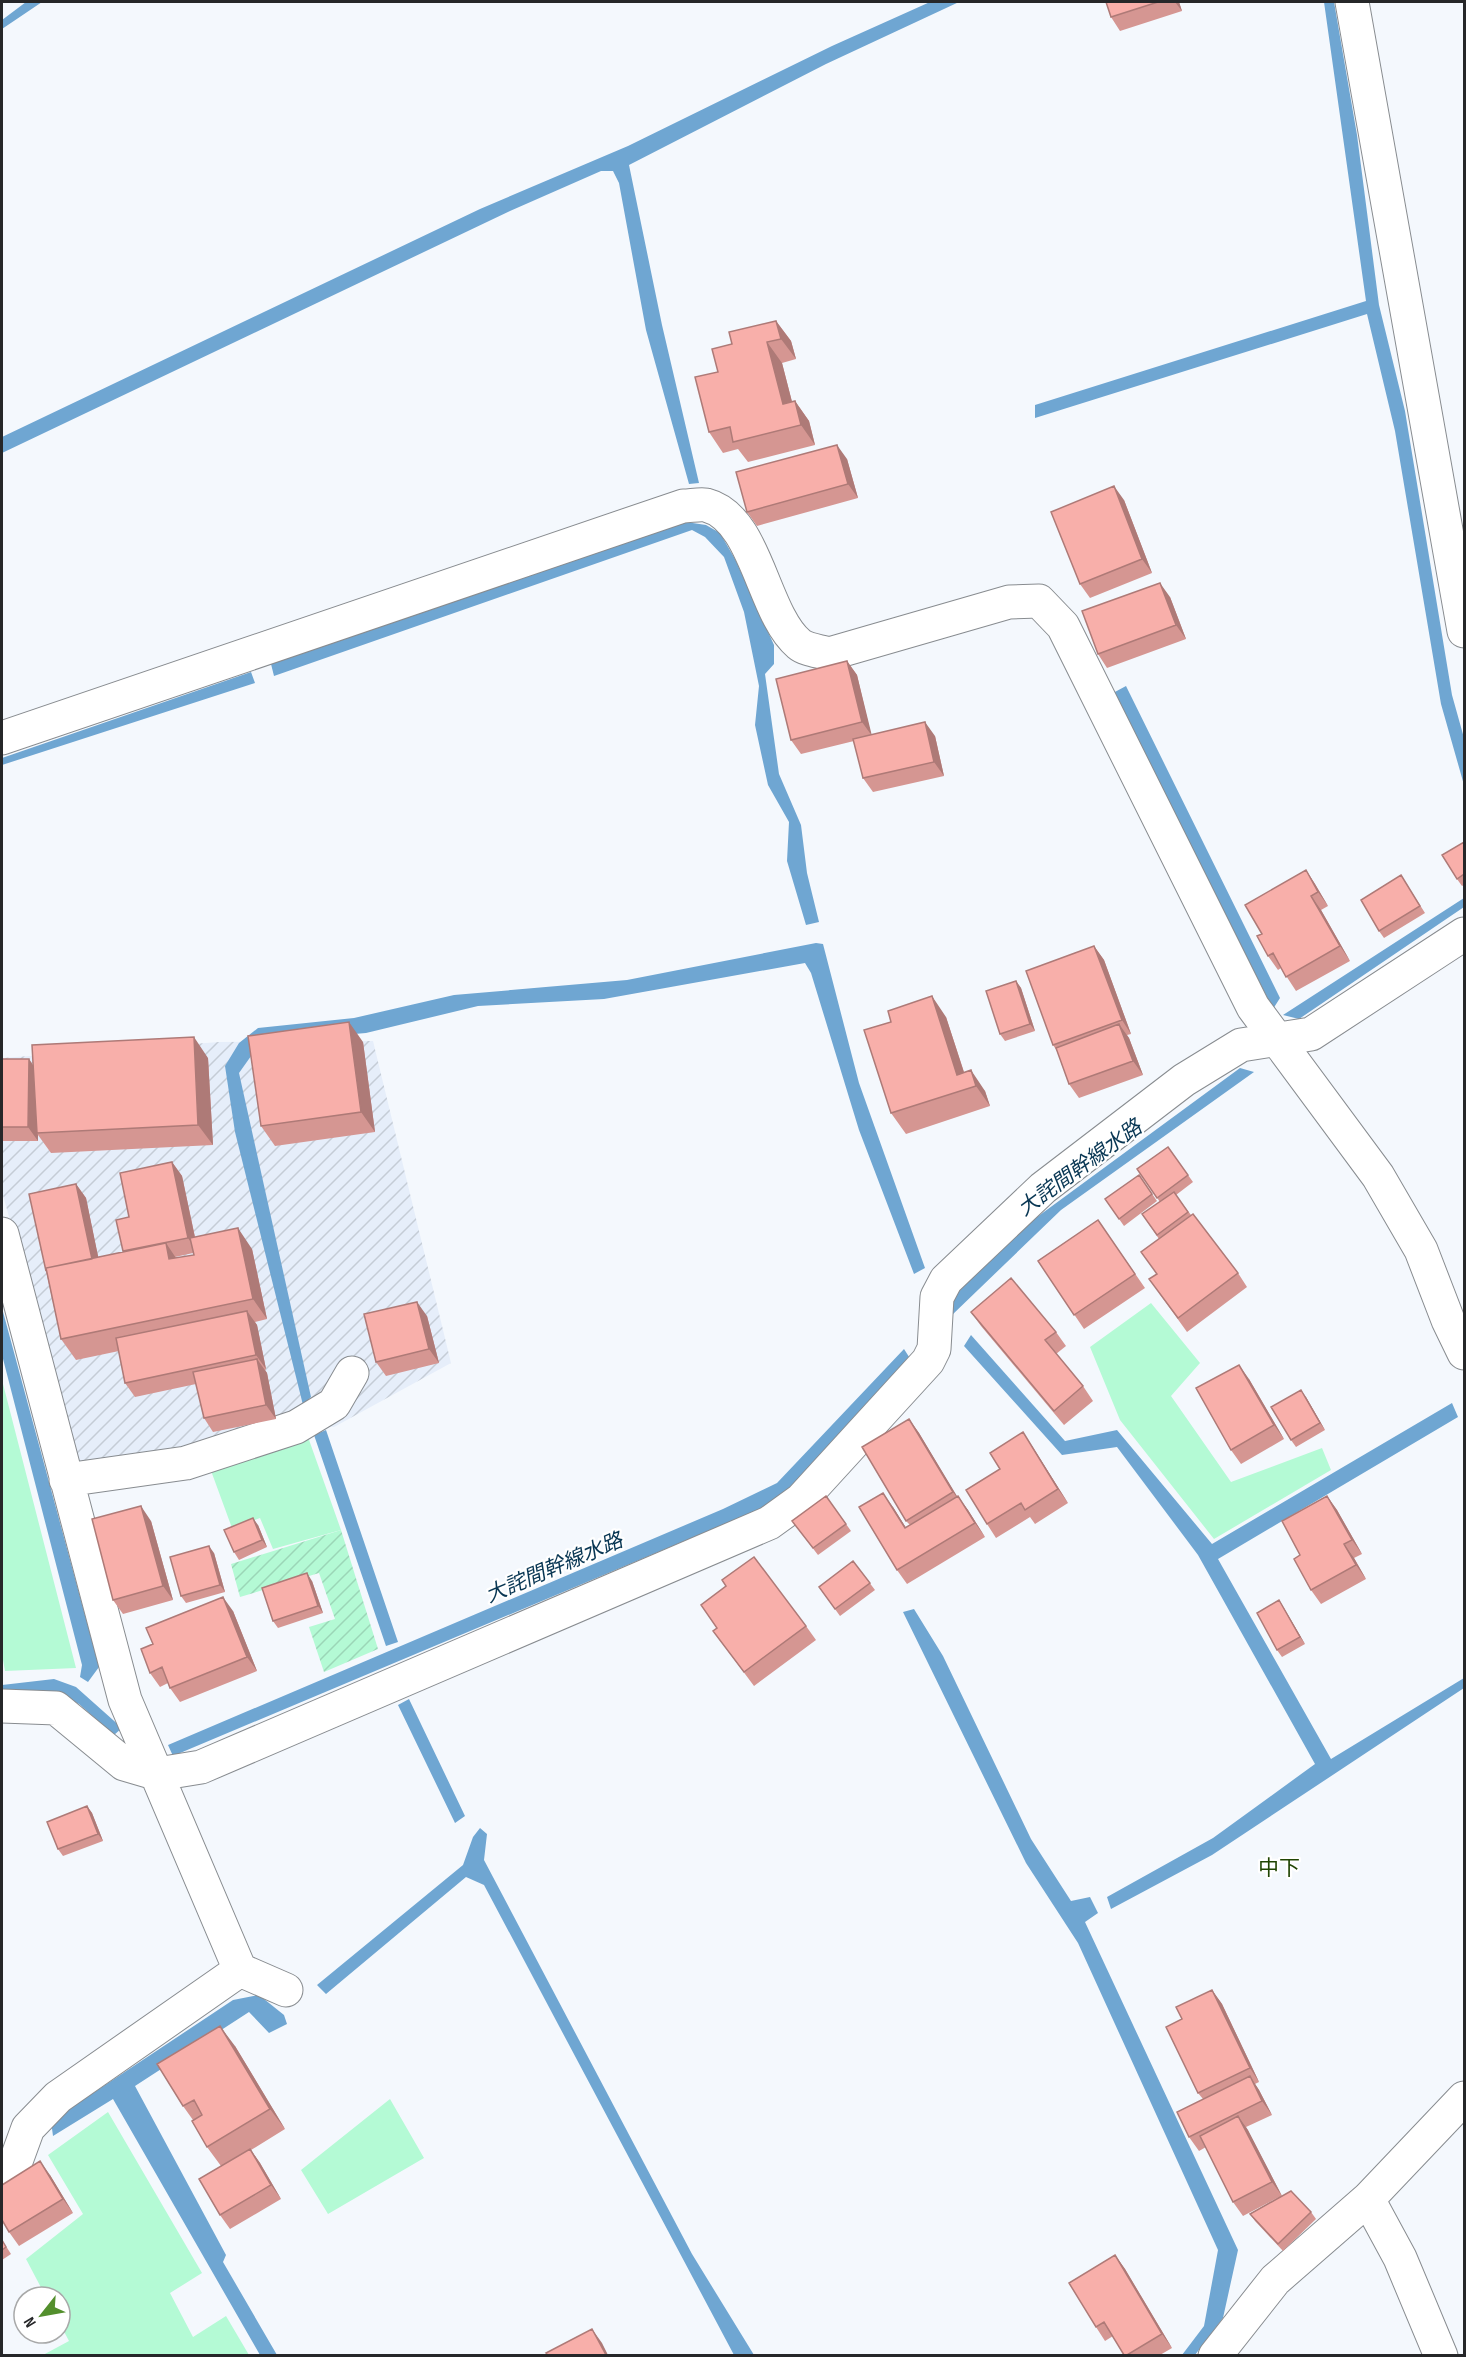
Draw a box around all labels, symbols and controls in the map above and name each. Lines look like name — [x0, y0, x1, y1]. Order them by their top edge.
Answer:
water label: 大詫間幹線水路 — [1013, 1114, 1148, 1221]
water label: 大詫間幹線水路 — [481, 1527, 628, 1608]
district label: 中下 — [1258, 1856, 1300, 1881]
north arrow — [12, 2285, 72, 2345]
text: N — [20, 2313, 41, 2331]

